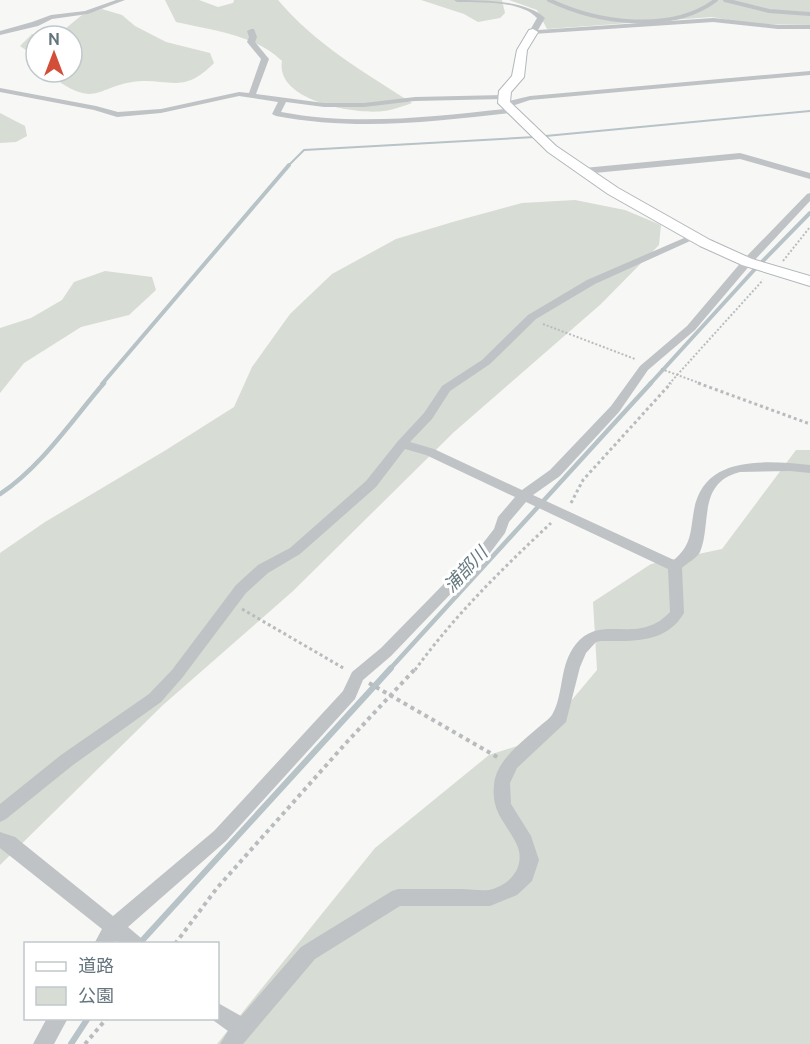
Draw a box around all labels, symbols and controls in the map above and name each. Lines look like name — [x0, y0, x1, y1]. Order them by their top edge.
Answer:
north arrow — [24, 24, 84, 84]
text: N — [48, 30, 60, 48]
water label: 浦部川 — [439, 541, 492, 596]
legend — [24, 942, 219, 1020]
text: 道路 — [78, 955, 114, 975]
text: 公園 — [78, 985, 114, 1005]

